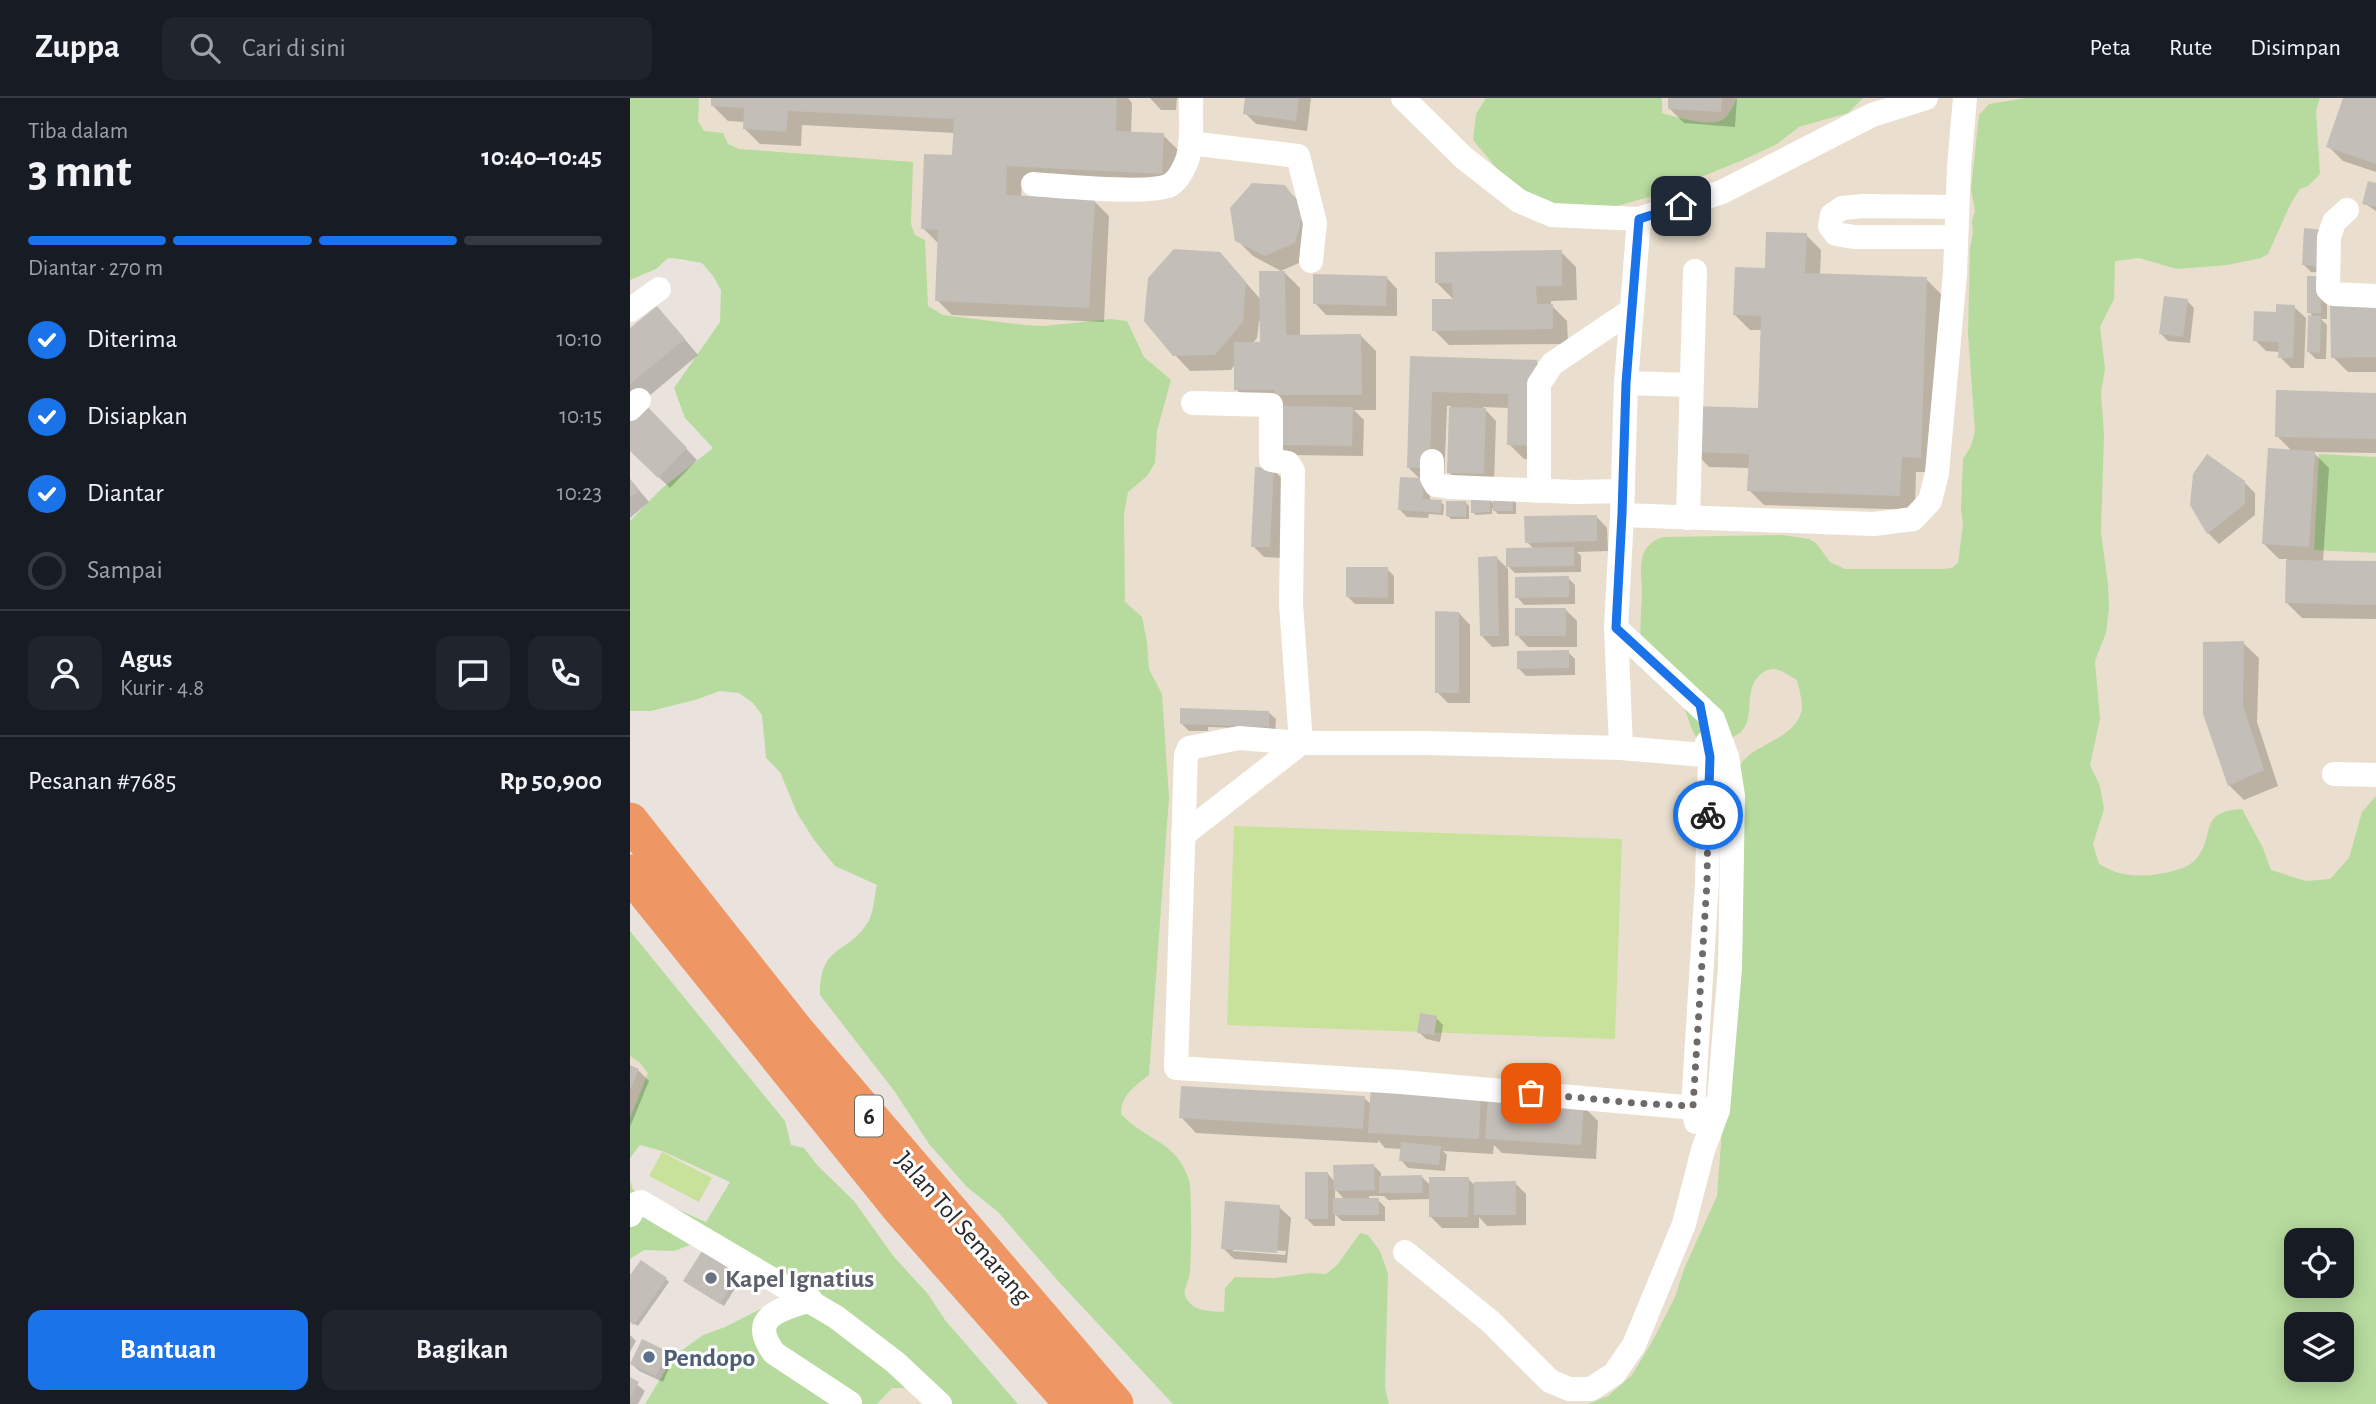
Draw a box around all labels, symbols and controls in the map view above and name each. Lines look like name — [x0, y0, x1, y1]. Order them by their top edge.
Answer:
search box — [162, 17, 652, 80]
icon: search — [186, 29, 224, 67]
text: Zuppa — [35, 31, 120, 64]
text: Cari di sini — [242, 35, 346, 61]
text: Peta — [2090, 36, 2131, 60]
text: Rute — [2169, 36, 2212, 60]
text: Disimpan — [2250, 36, 2341, 60]
text: Tiba dalam — [28, 120, 128, 143]
text: 10:40–10:45 — [481, 144, 602, 170]
text: 3 mnt — [28, 149, 132, 195]
pin — [1651, 176, 1711, 236]
icon: home — [1662, 187, 1700, 225]
text: Diantar · 270 m — [28, 257, 163, 280]
icon: check — [28, 321, 66, 359]
text: Diterima — [87, 326, 178, 352]
text: 10:10 — [557, 328, 602, 351]
icon: check — [28, 398, 66, 436]
text: Disiapkan — [87, 403, 188, 429]
text: 10:15 — [559, 405, 602, 428]
icon: check — [28, 475, 66, 513]
text: Diantar — [87, 480, 164, 506]
text: 10:23 — [557, 482, 602, 505]
text: Sampai — [87, 557, 163, 583]
button: person — [28, 636, 102, 710]
button: chat — [436, 636, 510, 710]
button: phone — [528, 636, 602, 710]
text: Agus — [120, 646, 172, 672]
text: Kurir · 4.8 — [120, 677, 204, 700]
text: Pesanan #7685 — [28, 768, 176, 794]
text: Rp 50,900 — [499, 768, 602, 794]
courier — [1673, 780, 1743, 850]
icon: bike — [1689, 796, 1727, 834]
pin — [1501, 1063, 1561, 1123]
icon: bag — [1512, 1074, 1550, 1112]
road number: 6 — [855, 1096, 883, 1136]
street label: Jalan Tol Semarang — [890, 1147, 1036, 1309]
map controls — [2284, 1228, 2354, 1382]
button: locate — [2284, 1228, 2354, 1298]
place label: Kapel Ignatius — [725, 1266, 874, 1292]
marker: Kapel Ignatius — [703, 1270, 719, 1286]
button: Bantuan — [28, 1310, 308, 1390]
button: Bagikan — [322, 1310, 602, 1390]
button: layers — [2284, 1312, 2354, 1382]
place label: Pendopo — [663, 1345, 756, 1371]
marker: Pendopo — [641, 1349, 657, 1365]

